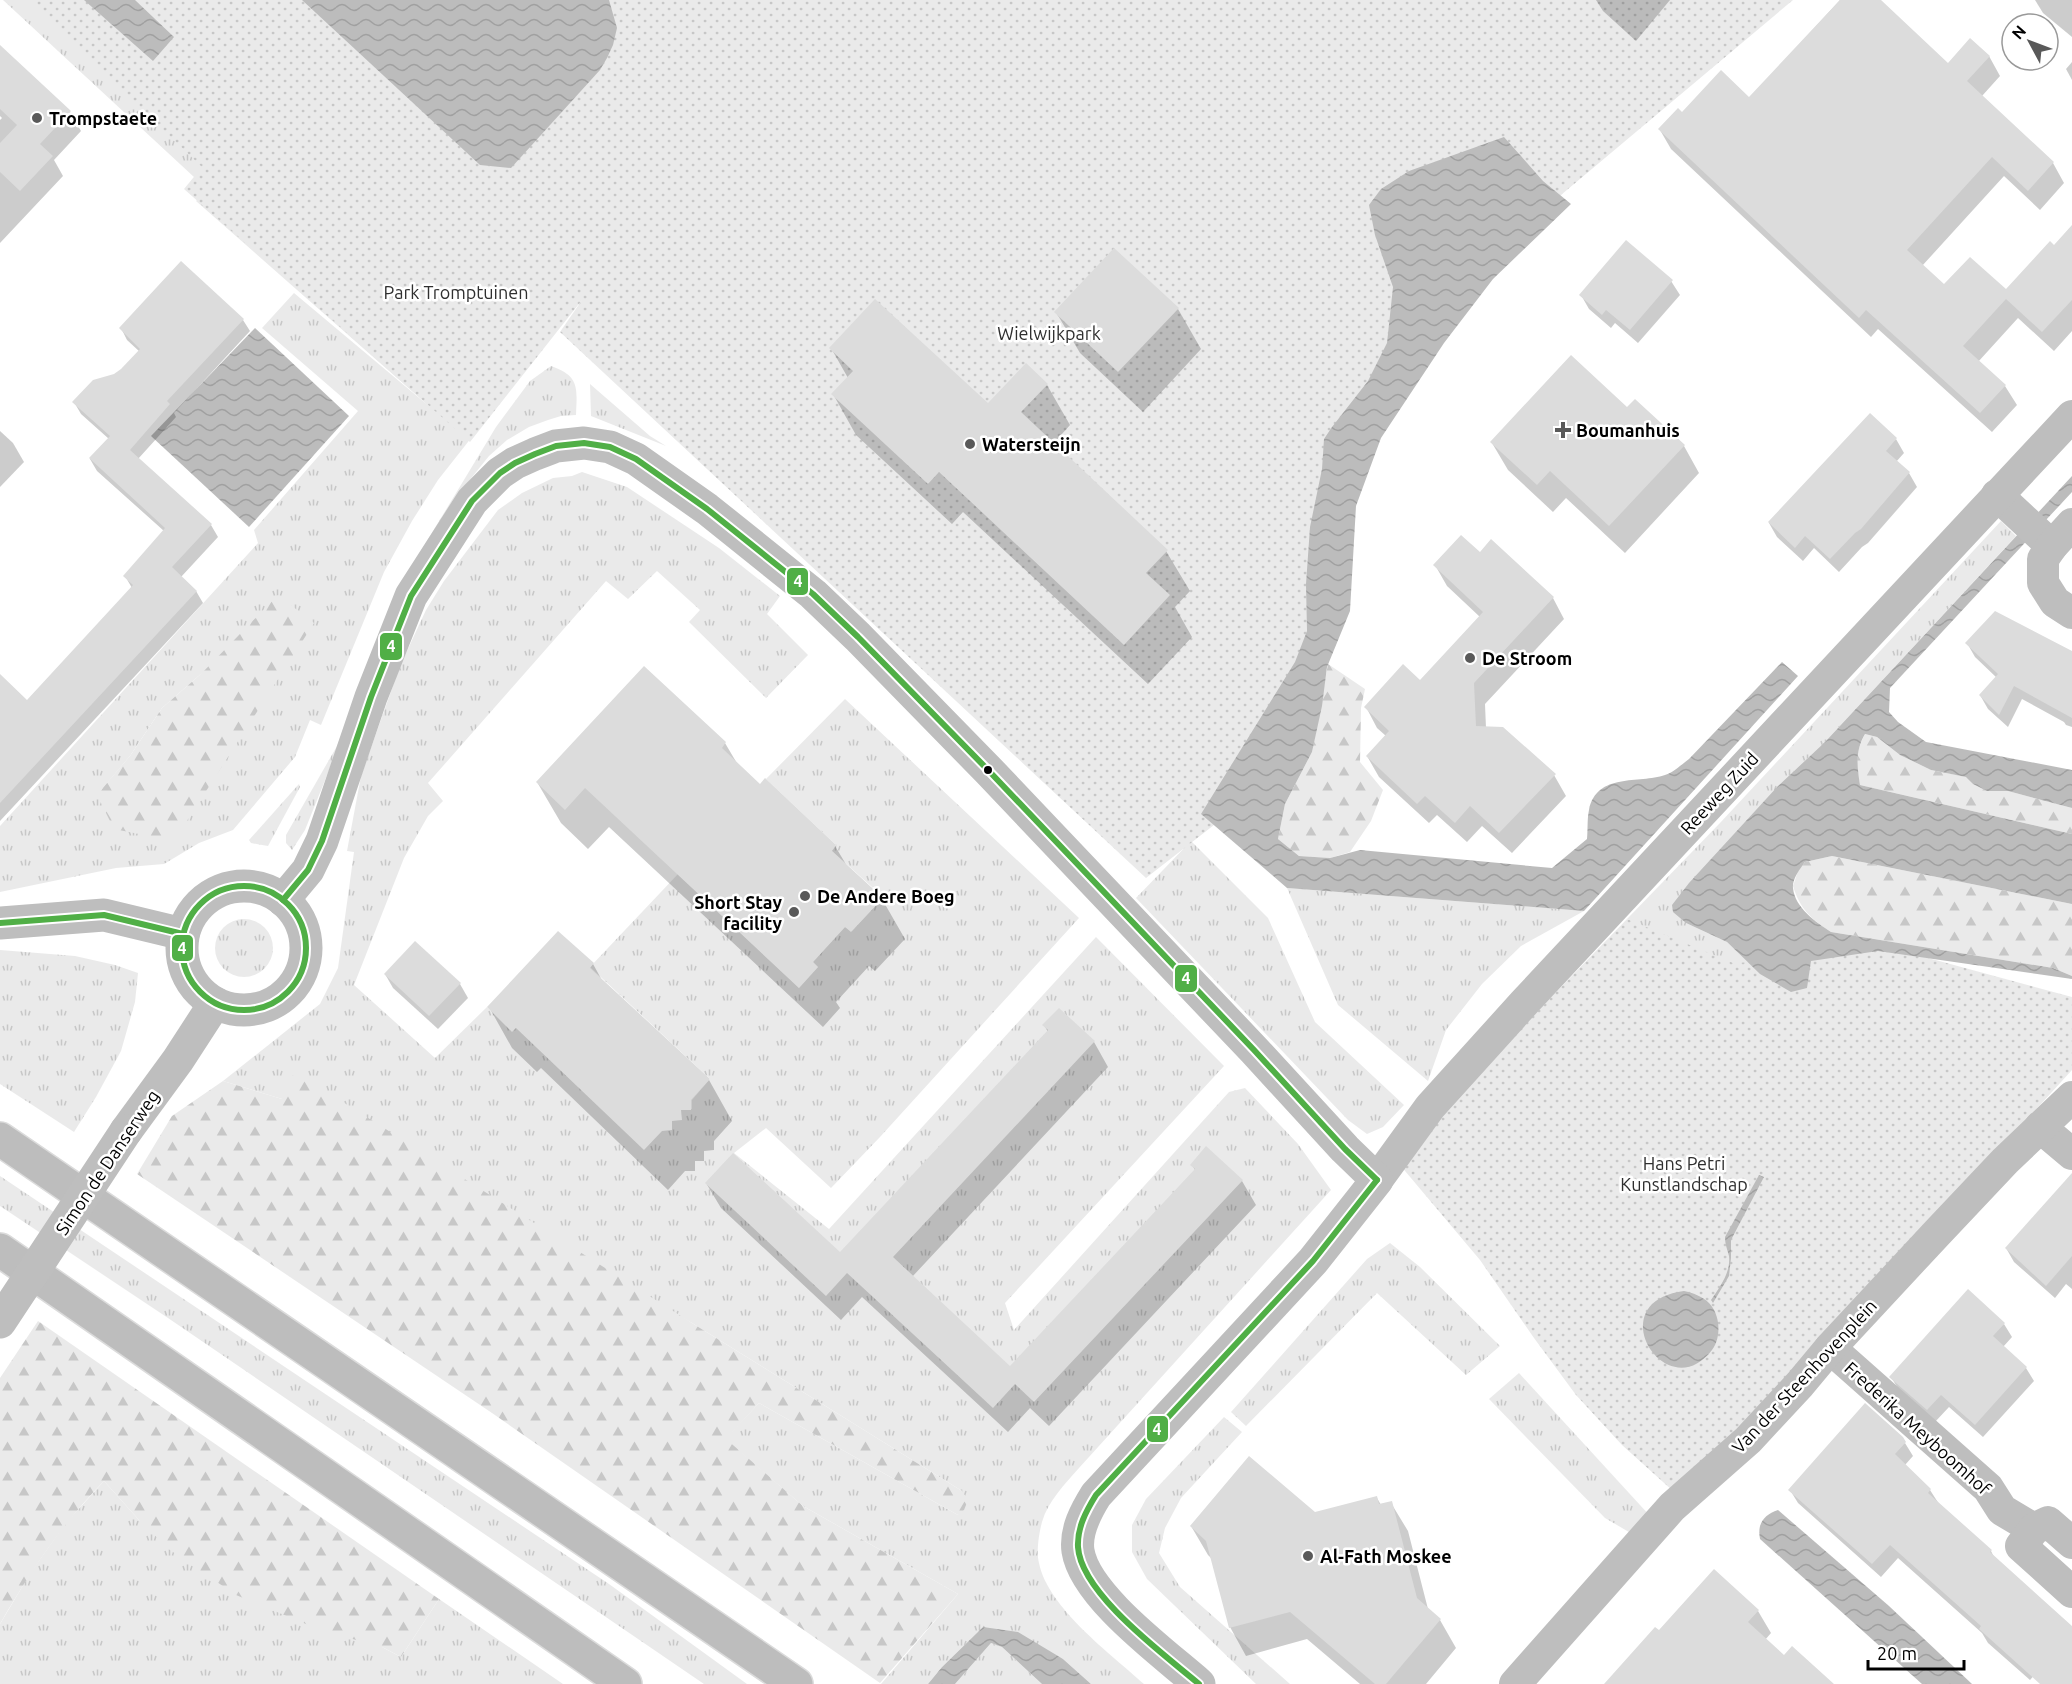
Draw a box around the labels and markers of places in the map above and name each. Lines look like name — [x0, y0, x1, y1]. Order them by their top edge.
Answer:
place label: Trompstaete — [49, 108, 157, 128]
marker: Trompstaete — [30, 111, 44, 125]
place label: Boumanhuis — [1576, 420, 1680, 440]
marker: Boumanhuis — [1554, 421, 1572, 439]
place label: Watersteijn — [982, 434, 1081, 454]
marker: Watersteijn — [963, 437, 977, 451]
place label: De Stroom — [1482, 648, 1572, 668]
marker: De Stroom — [1463, 651, 1477, 665]
unlabelled marker — [982, 764, 994, 776]
place label: De Andere Boeg — [817, 886, 955, 906]
marker: De Andere Boeg — [798, 889, 812, 903]
place label: Short Stay facility — [694, 892, 782, 933]
marker: Short Stay facility — [787, 905, 801, 919]
place label: Al-Fath Moskee — [1320, 1546, 1452, 1566]
marker: Al-Fath Moskee — [1301, 1549, 1315, 1563]

